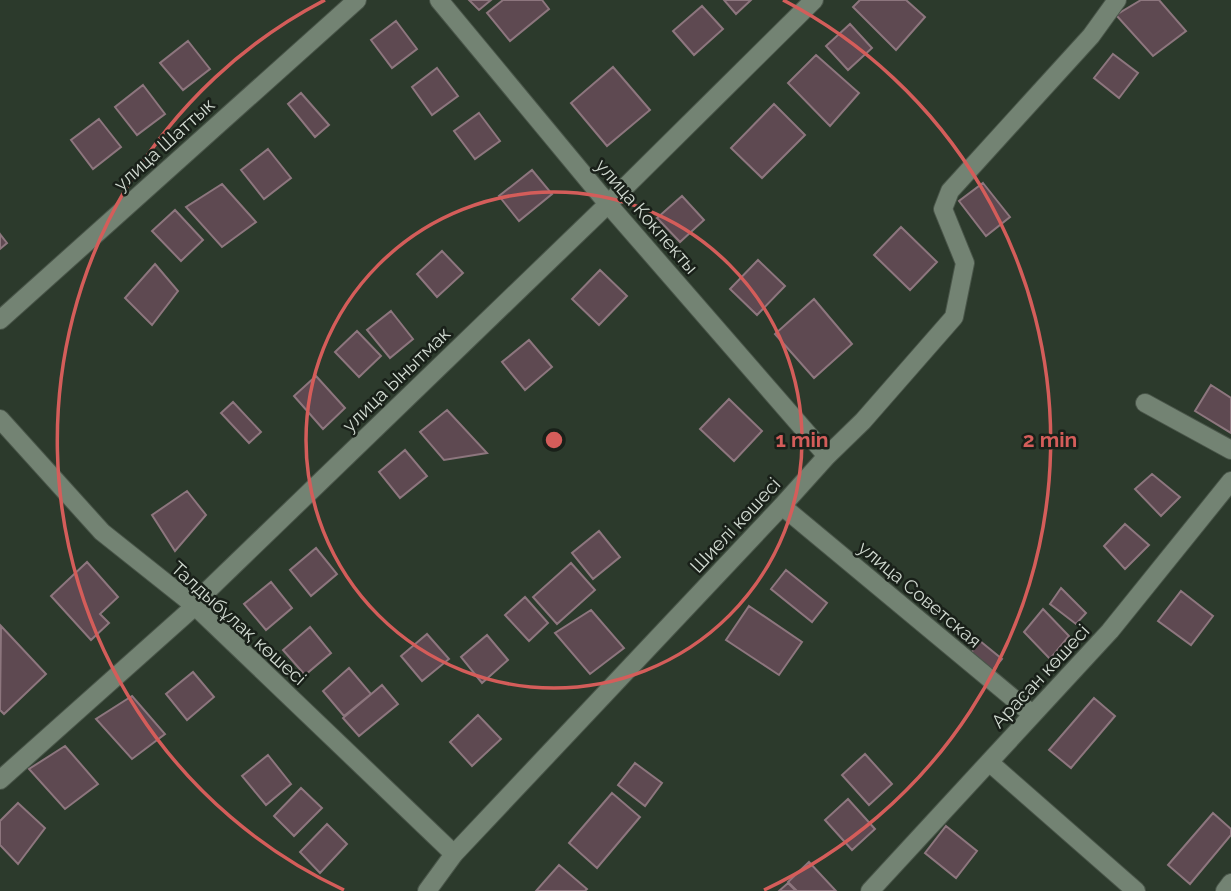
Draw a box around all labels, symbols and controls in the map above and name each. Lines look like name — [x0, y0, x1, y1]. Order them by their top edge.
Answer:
street label: улица Шаттык — [109, 93, 219, 195]
street label: улица Кокпекты — [591, 154, 703, 278]
street label: улица Ынытмак — [338, 322, 455, 436]
text: 1 min — [775, 427, 829, 452]
text: 2 min — [1023, 427, 1077, 452]
centre of rings — [542, 428, 566, 452]
street label: Шиелі көшесі — [685, 473, 785, 577]
street label: улица Советская — [854, 536, 986, 652]
street label: Талдыбұлақ көшесі — [167, 557, 311, 689]
street label: Арасан көшесі — [987, 620, 1093, 732]

